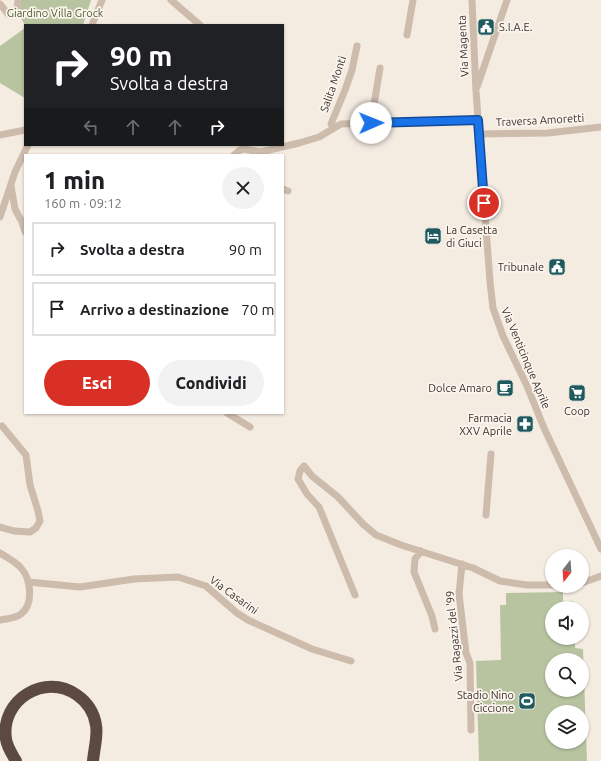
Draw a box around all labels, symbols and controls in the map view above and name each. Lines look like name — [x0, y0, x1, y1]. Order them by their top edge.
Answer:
park label: Giardino Villa Grock — [7, 7, 104, 19]
street label: Via Magenta — [455, 15, 471, 77]
public building icon: S.I.A.E. — [476, 17, 496, 37]
place label: S.I.A.E. — [499, 21, 533, 33]
icon: right — [44, 40, 96, 92]
text: 90 m — [110, 40, 172, 71]
street label: Salita Monti — [318, 54, 348, 114]
text: Svolta a destra — [110, 73, 228, 93]
position arrow — [350, 102, 392, 144]
street label: Traversa Amoretti — [495, 112, 585, 128]
icon: left — [80, 116, 102, 138]
icon: ahead — [122, 116, 144, 138]
icon: ahead — [164, 116, 186, 138]
icon: right — [206, 116, 228, 138]
text: 1 min — [44, 167, 105, 194]
button: close — [222, 167, 264, 209]
pin — [467, 186, 501, 220]
icon: arrive — [473, 192, 495, 214]
text: 160 m · 09:12 — [44, 196, 122, 210]
place label: La Casetta di Giuci — [446, 224, 497, 249]
hotel icon: La Casetta di Giuci — [423, 226, 443, 246]
icon: right — [46, 238, 68, 260]
text: Svolta a destra — [80, 241, 185, 258]
text: 90 m — [229, 241, 262, 258]
public building icon: Tribunale — [547, 257, 567, 277]
place label: Tribunale — [498, 261, 544, 273]
icon: arrive — [46, 298, 68, 320]
text: Arrivo a destinazione — [80, 301, 229, 318]
text: 70 m — [241, 301, 275, 318]
street label: Via Venticinque Aprile — [499, 306, 553, 410]
button: Esci — [44, 360, 150, 406]
button: Condividi — [158, 360, 264, 406]
cafe icon: Dolce Amaro — [495, 378, 515, 398]
place label: Dolce Amaro — [428, 382, 492, 394]
supermarket icon: Coop — [567, 383, 587, 403]
place label: Coop — [564, 405, 590, 417]
place label: Farmacia XXV Aprile — [459, 412, 512, 437]
pharmacy icon: Farmacia XXV Aprile — [515, 414, 535, 434]
north arrow — [545, 549, 589, 593]
map controls — [545, 549, 589, 749]
street label: Via Casarini — [207, 573, 261, 617]
street label: Via Ragazzi del '99 — [443, 590, 465, 682]
button: sound — [545, 601, 589, 645]
button: search — [545, 653, 589, 697]
place label: Stadio Nino Ciccione — [457, 689, 514, 714]
sports icon: Stadio Nino Ciccione — [517, 691, 537, 711]
button: layers — [545, 705, 589, 749]

